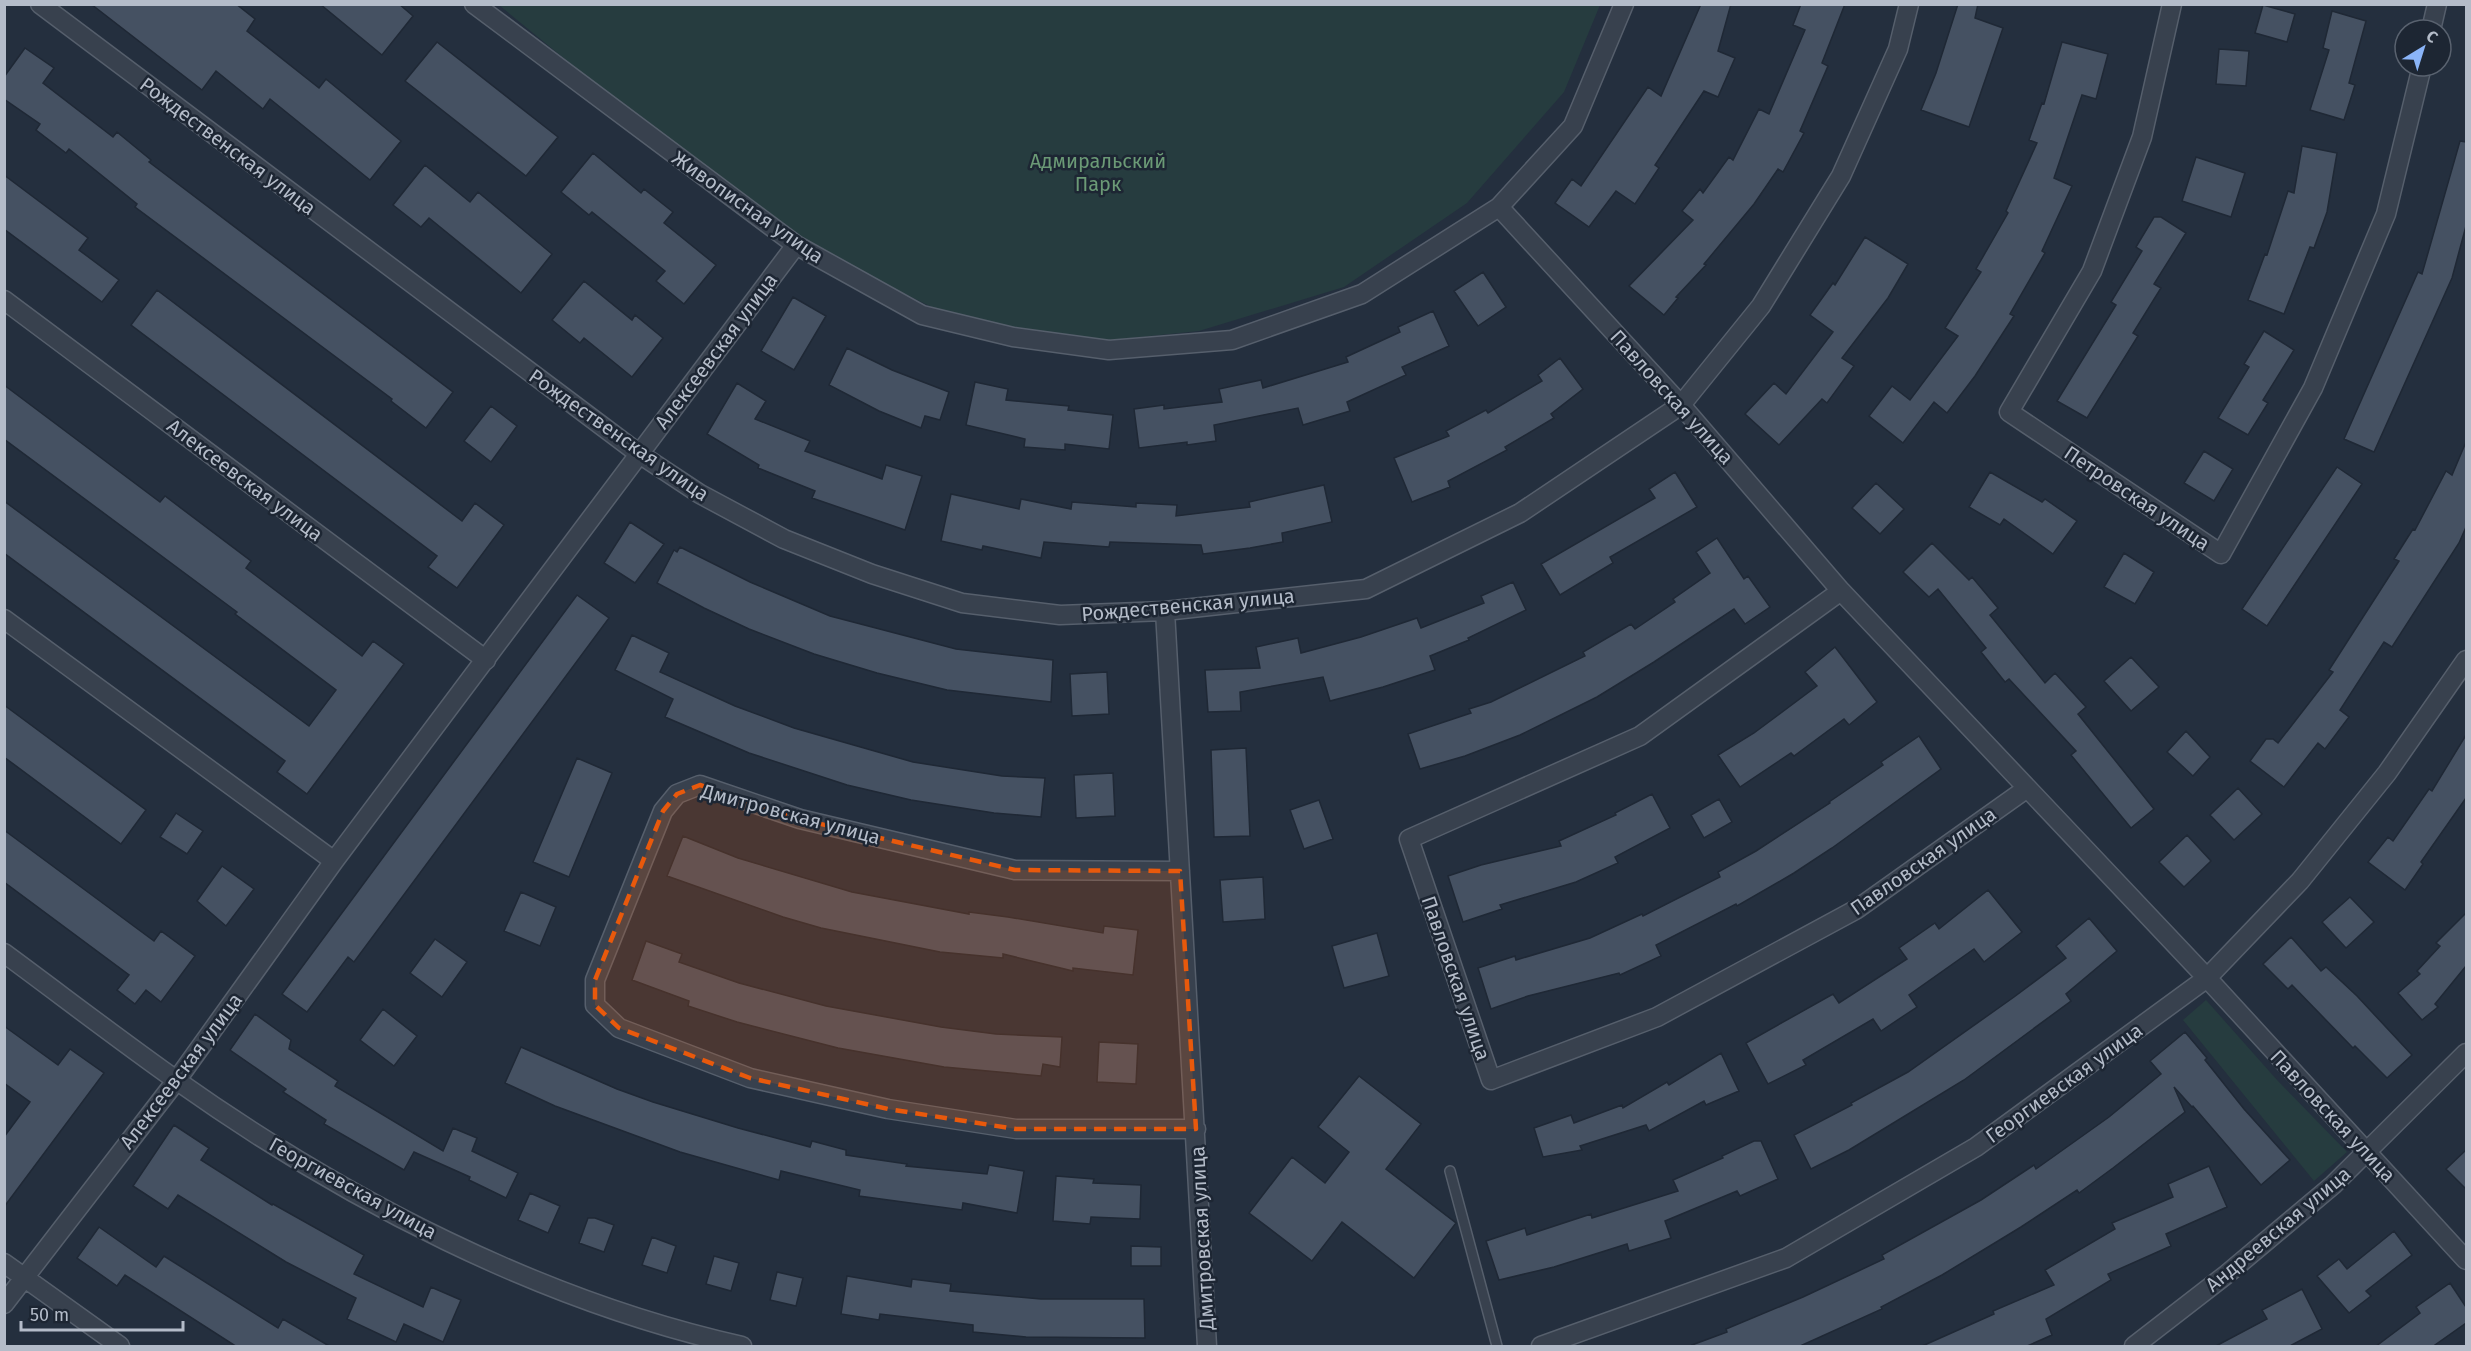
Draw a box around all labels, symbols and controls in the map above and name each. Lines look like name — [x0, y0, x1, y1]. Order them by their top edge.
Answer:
north arrow — [2393, 18, 2453, 78]
text: С — [2422, 26, 2442, 47]
street label: Рождественская улица — [135, 72, 321, 220]
street label: Живописная улица — [668, 146, 828, 268]
park label: Адмиральский Парк — [1030, 149, 1166, 196]
street label: Алексеевская улица — [650, 268, 782, 434]
street label: Павловская улица — [1605, 325, 1739, 469]
street label: Рождественская улица — [524, 364, 714, 506]
street label: Алексеевская улица — [162, 414, 328, 546]
street label: Петровская улица — [2060, 440, 2214, 556]
street label: Рождественская улица — [1080, 584, 1296, 626]
street label: Дмитровская улица — [698, 778, 883, 849]
street label: Павловская улица — [1845, 802, 2001, 920]
street label: Павловская улица — [1417, 893, 1495, 1063]
street label: Алексеевская улица — [115, 988, 247, 1154]
street label: Георгиевская улица — [1981, 1018, 2147, 1148]
street label: Павловская улица — [2265, 1045, 2401, 1187]
street label: Георгиевская улица — [265, 1132, 441, 1244]
street label: Дмитровская улица — [1185, 1145, 1219, 1332]
street label: Андреевская улица — [2201, 1161, 2355, 1297]
scale bar — [21, 1294, 183, 1332]
text: 50 m — [30, 1304, 69, 1326]

